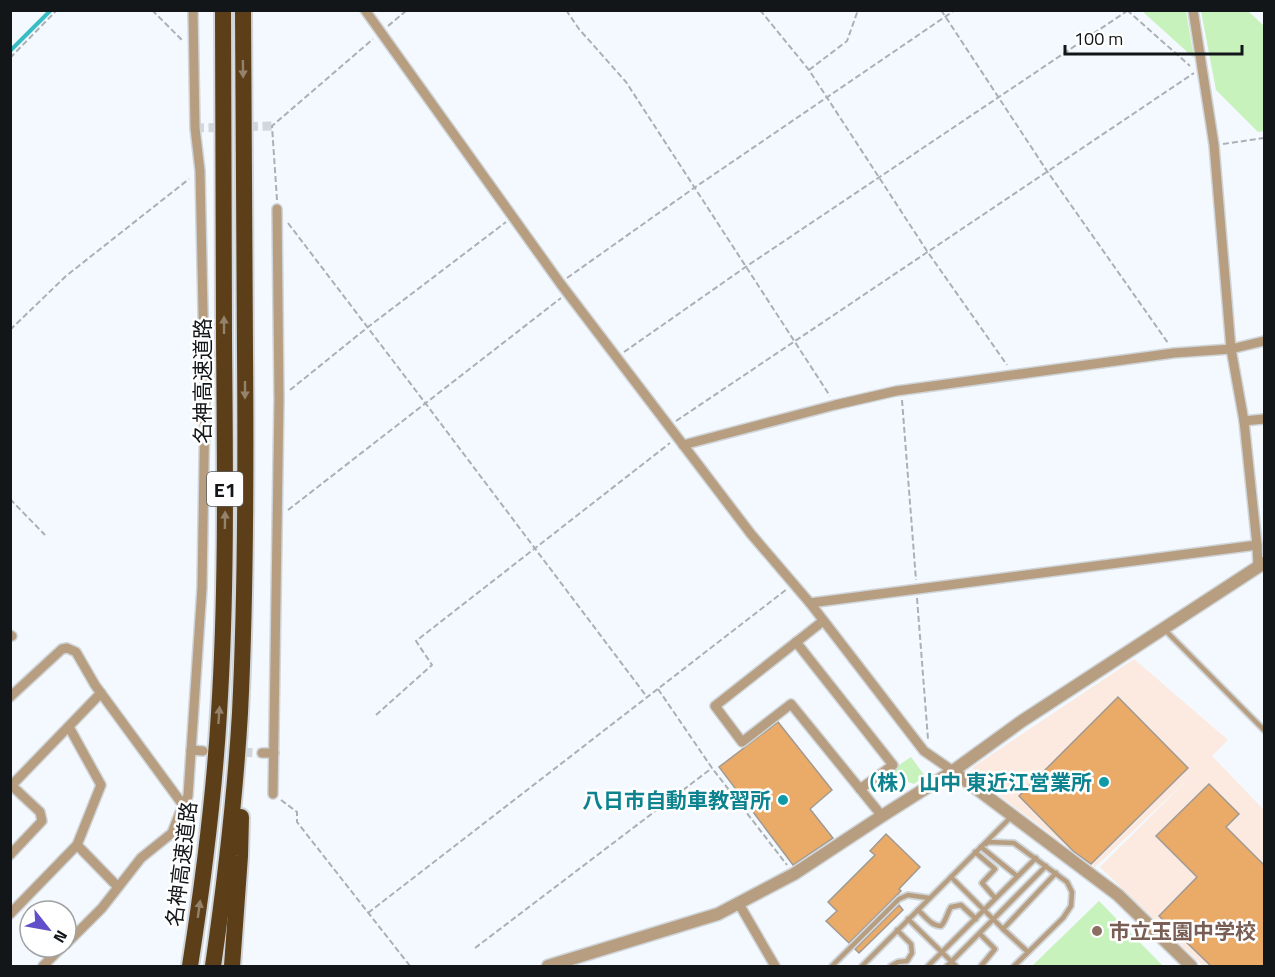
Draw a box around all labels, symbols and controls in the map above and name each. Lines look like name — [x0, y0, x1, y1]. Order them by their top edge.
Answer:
scale bar — [1065, 18, 1242, 56]
text: 100 m — [1074, 25, 1123, 52]
one-way arrow — [238, 59, 248, 78]
one-way arrow — [219, 315, 229, 334]
street label: 名神高速道路 — [186, 318, 218, 444]
one-way arrow — [240, 380, 250, 399]
road number: E1 — [207, 472, 243, 506]
one-way arrow — [220, 510, 230, 529]
one-way arrow — [214, 705, 223, 724]
place label: （株）山中 東近江営業所 — [856, 766, 1092, 798]
marker: （株）山中 東近江営業所 — [1097, 775, 1111, 789]
place label: 八日市自動車教習所 — [582, 784, 771, 816]
marker: 八日市自動車教習所 — [776, 793, 790, 807]
street label: 名神高速道路 — [157, 800, 205, 928]
north arrow — [18, 899, 78, 959]
one-way arrow — [194, 899, 203, 918]
place label: 市立玉園中学校 — [1109, 915, 1256, 947]
marker: 市立玉園中学校 — [1090, 924, 1104, 938]
text: N — [48, 926, 74, 948]

